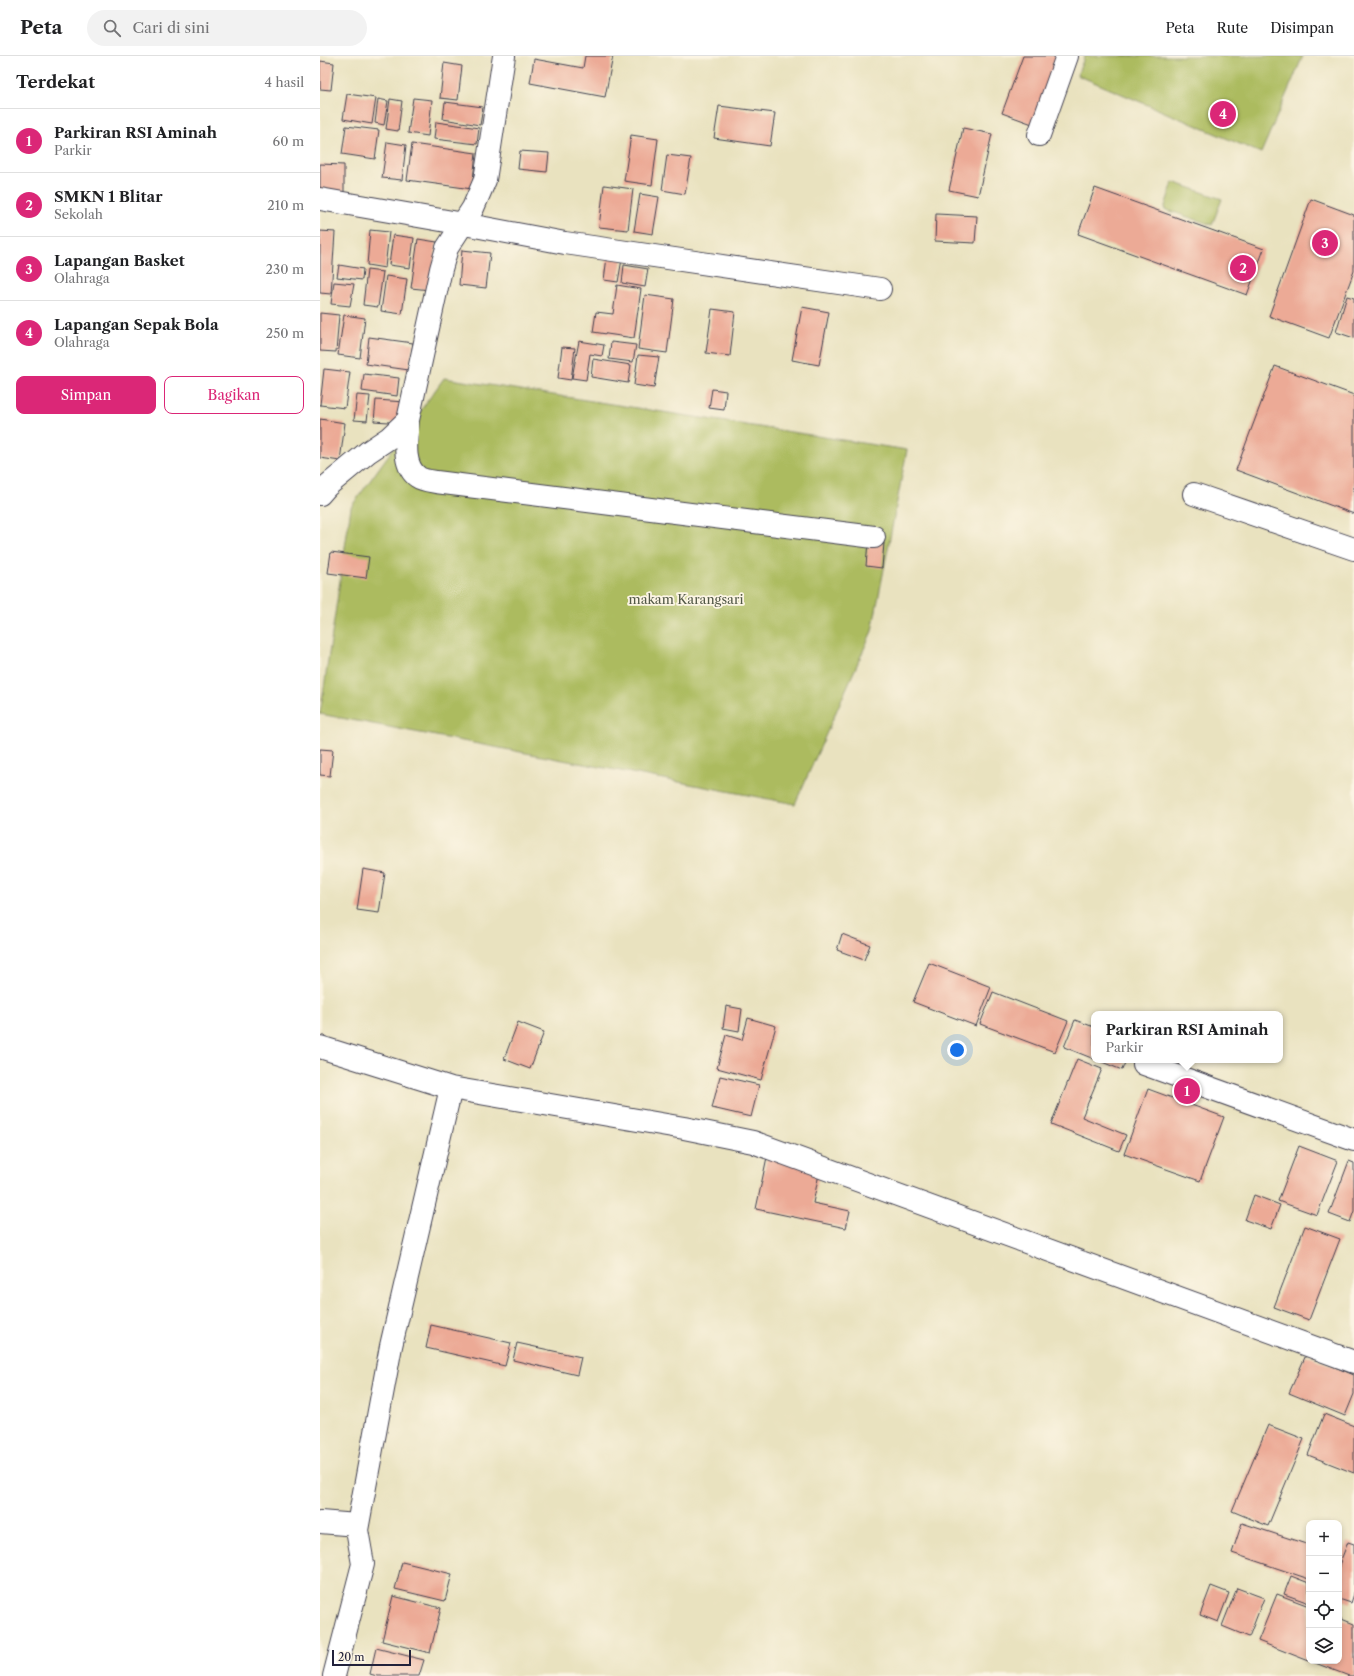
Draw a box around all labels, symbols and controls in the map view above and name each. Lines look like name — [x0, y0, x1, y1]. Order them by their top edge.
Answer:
search box — [87, 10, 367, 46]
text: Peta — [20, 16, 63, 39]
icon: search — [101, 17, 123, 39]
text: Cari di sini — [133, 18, 210, 37]
text: Peta — [1165, 19, 1195, 37]
text: Rute — [1217, 19, 1248, 37]
text: Disimpan — [1270, 19, 1334, 37]
text: Terdekat — [16, 72, 95, 92]
text: 4 hasil — [265, 74, 304, 90]
pin: 4 — [1210, 99, 1236, 129]
text: Parkiran RSI Aminah — [54, 123, 217, 142]
text: 1 — [26, 133, 32, 149]
text: 60 m — [273, 133, 304, 149]
text: Parkir — [54, 142, 92, 158]
text: SMKN 1 Blitar — [54, 187, 163, 206]
text: 2 — [25, 197, 33, 213]
text: 210 m — [267, 197, 304, 213]
text: Sekolah — [54, 206, 103, 222]
pin: 3 — [1312, 228, 1338, 258]
text: Lapangan Basket — [54, 251, 185, 270]
pin: 2 — [1230, 253, 1256, 283]
text: 3 — [25, 261, 33, 277]
text: 230 m — [266, 261, 304, 277]
text: Olahraga — [54, 270, 110, 286]
text: Lapangan Sepak Bola — [54, 315, 219, 334]
text: 4 — [25, 325, 33, 341]
text: 250 m — [266, 325, 304, 341]
text: Olahraga — [54, 334, 110, 350]
button: Simpan — [16, 376, 156, 414]
button: Bagikan — [164, 376, 304, 414]
park label: makam Karangsari — [629, 591, 743, 607]
popup — [1091, 1011, 1283, 1063]
text: Parkiran RSI Aminah — [1106, 1020, 1268, 1039]
text: Parkir — [1106, 1039, 1143, 1055]
your location — [947, 1040, 967, 1060]
pin: 1 — [1174, 1076, 1200, 1106]
map controls — [1306, 1520, 1342, 1664]
button: + — [1306, 1520, 1342, 1556]
button: − — [1306, 1556, 1342, 1592]
button: locate — [1306, 1592, 1342, 1628]
button: layers — [1306, 1628, 1342, 1664]
scale bar — [332, 1648, 411, 1667]
text: 20 m — [338, 1650, 364, 1664]

